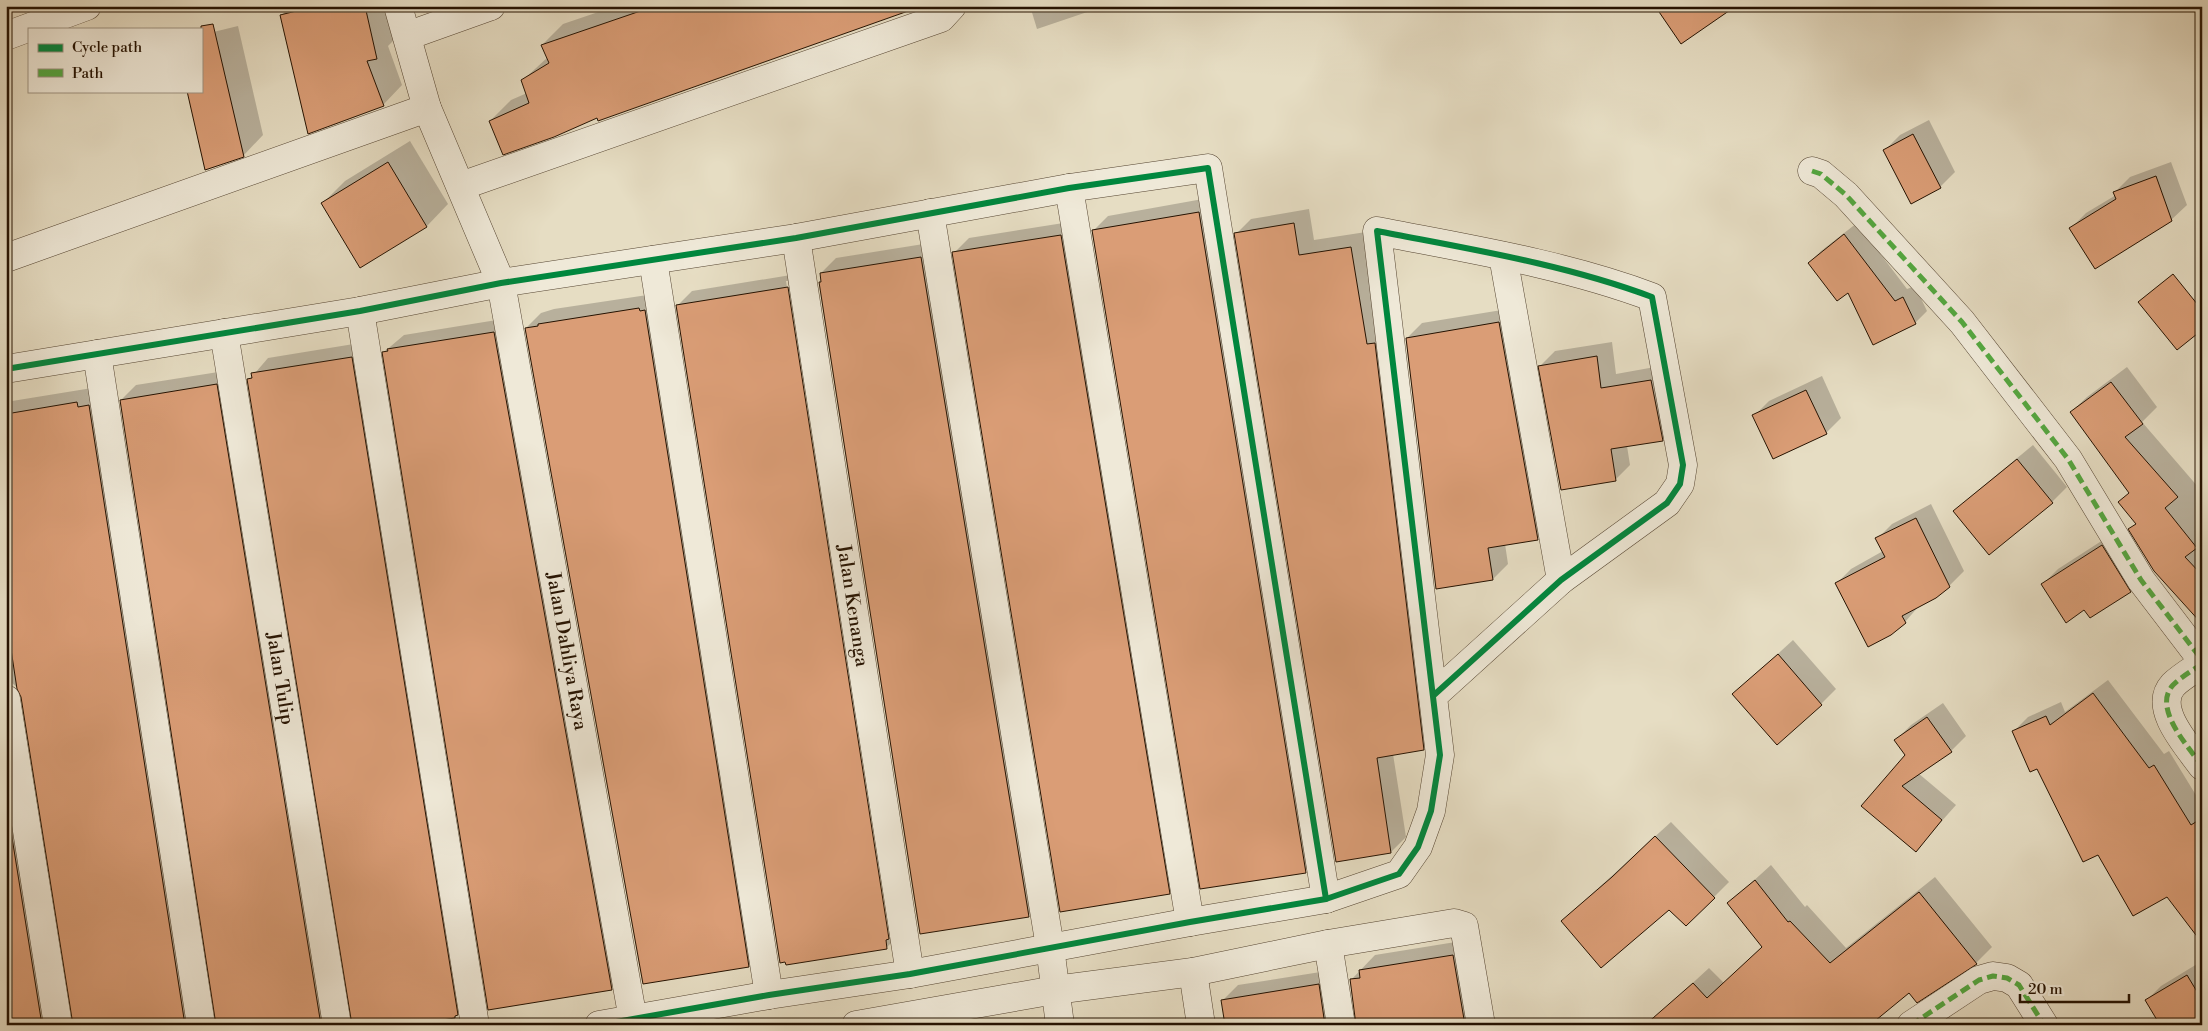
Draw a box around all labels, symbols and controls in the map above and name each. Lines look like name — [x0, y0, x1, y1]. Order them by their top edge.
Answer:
legend — [28, 28, 202, 92]
text: Cycle path — [72, 38, 142, 57]
text: Path — [72, 64, 104, 83]
street label: Jalan Kenanga — [831, 542, 874, 669]
street label: Jalan Dahliya Raya — [541, 569, 593, 733]
street label: Jalan Tulip — [261, 629, 300, 727]
scale bar — [2020, 971, 2129, 1003]
text: 20 m — [2028, 980, 2063, 999]

